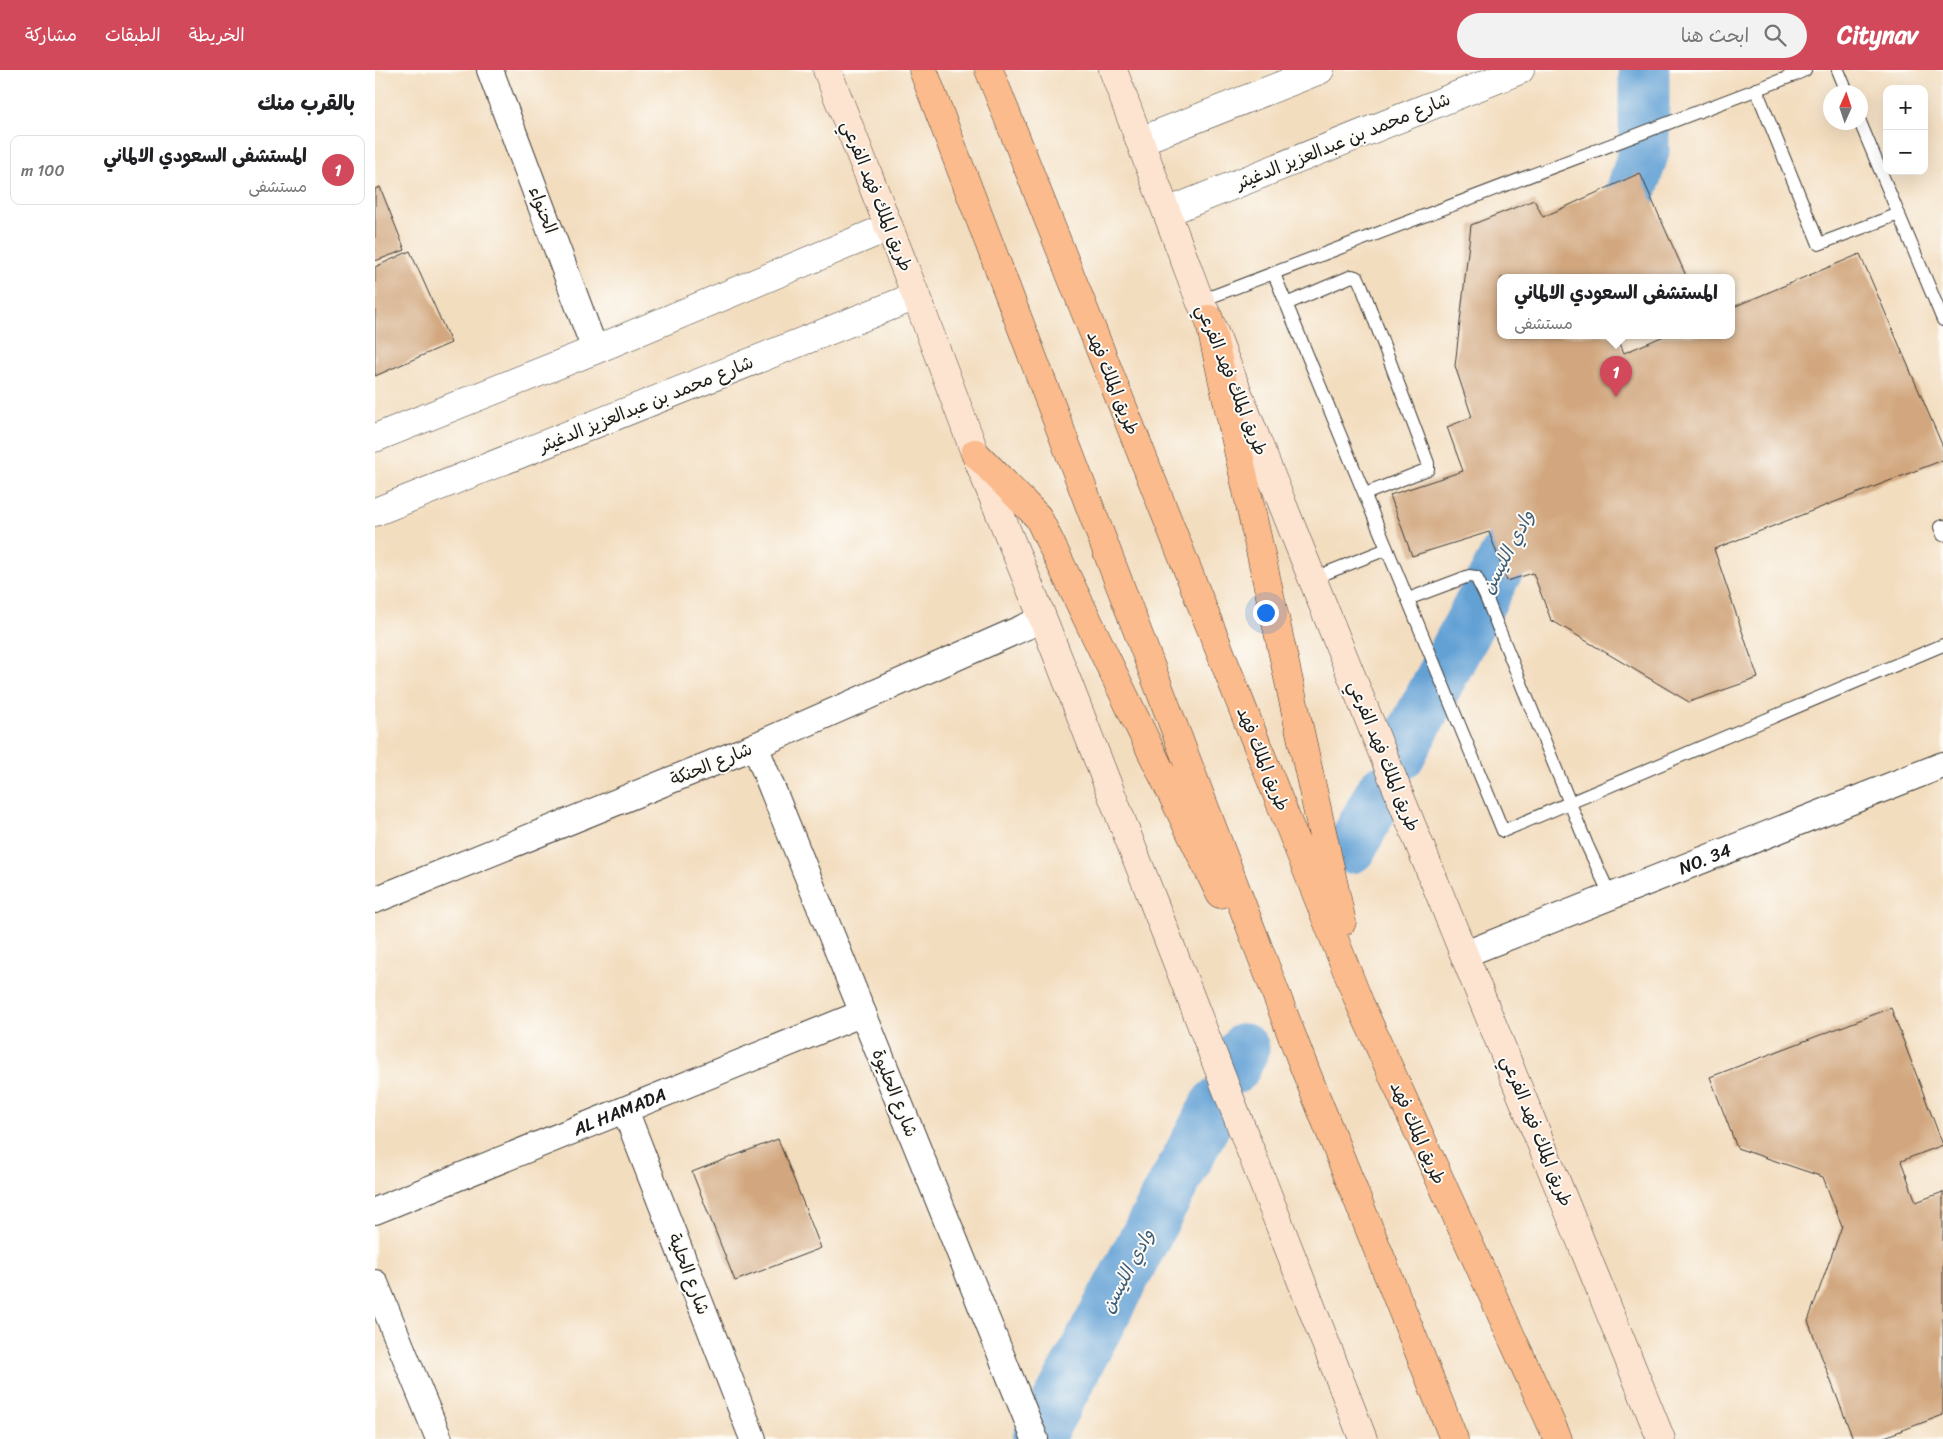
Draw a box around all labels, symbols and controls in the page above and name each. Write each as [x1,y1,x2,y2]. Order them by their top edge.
search box [1457,13,1807,58]
text: Citynav [1837,14,1918,56]
text: مشاركة [25,19,77,51]
text: الطبقات [105,19,161,51]
text: الخريطة [189,19,245,51]
text: ابحث هنا [1681,19,1749,52]
icon: search [1761,21,1789,49]
street label: شارع محمد بن عبدالعزيز الدغيثر [1229,83,1455,200]
text: بالقرب منك [257,84,355,122]
north arrow [1823,85,1868,130]
map controls [1883,85,1928,175]
button: + [1883,85,1928,130]
street label: طريق الملك فهد الفرعي [832,115,922,277]
button: − [1883,130,1928,175]
text: المستشفى السعودي الالماني [103,139,307,172]
text: 100 m [21,156,65,185]
text: 1 [335,156,341,185]
text: مستشفى [248,172,307,201]
street label: الحنواء [519,182,567,238]
popup [1497,274,1735,339]
text: المستشفى السعودي الالماني [1514,276,1718,309]
street label: طريق الملك فهد الفرعي [1187,299,1277,461]
text: مستشفى [1514,309,1573,338]
street label: طريق الملك فهد [1078,326,1148,440]
street label: شارع محمد بن عبدالعزيز الدغيثر [532,346,758,463]
pin: 1 [1600,356,1632,397]
water label: وادي الليسن [1471,504,1543,600]
your location [1253,600,1279,626]
street label: طريق الملك فهد الفرعي [1339,675,1429,837]
street label: طريق الملك فهد [1228,702,1298,816]
street label: شارع الحنكة [665,733,757,795]
street label: NO. 34 [1674,834,1736,884]
street label: شارع الحليوة [863,1044,927,1142]
street label: طريق الملك فهد الفرعي [1492,1050,1582,1212]
street label: طريق الملك فهد [1381,1076,1455,1190]
street label: AL HAMADA [567,1078,671,1145]
water label: وادي الليسن [1091,1223,1163,1319]
street label: شارع الحلية [659,1228,719,1320]

